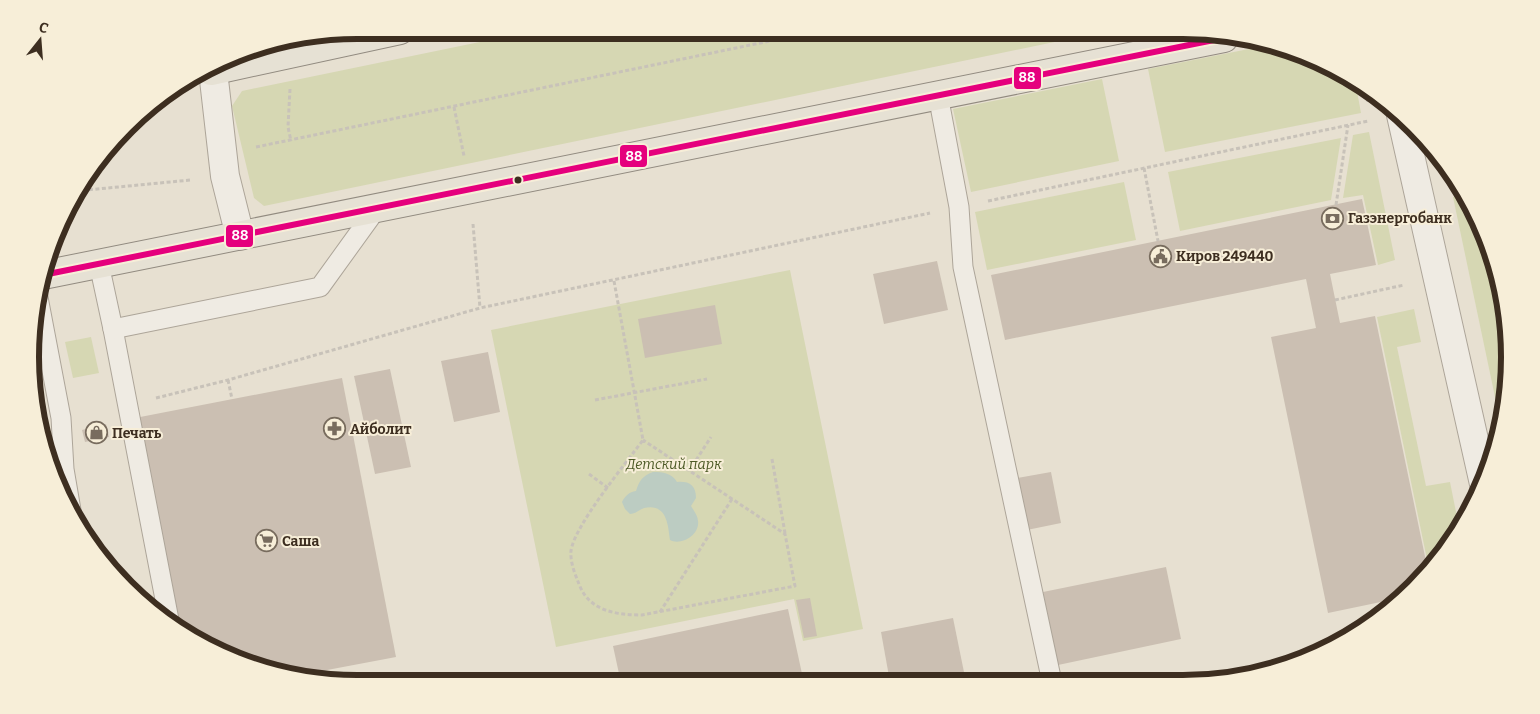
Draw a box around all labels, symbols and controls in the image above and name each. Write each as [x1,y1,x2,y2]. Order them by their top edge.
north arrow [15,15,65,65]
text: С [37,19,51,38]
line badge: 88 [1013,66,1042,90]
text: 88 [1019,69,1035,86]
line badge: 88 [619,144,648,168]
text: 88 [626,148,642,165]
unlabelled marker [513,175,523,185]
bank icon: Газэнергобанк [1320,206,1344,230]
place label: Газэнергобанк [1348,210,1452,227]
line badge: 88 [225,224,254,248]
text: 88 [232,227,248,244]
public building icon: Киров 249440 [1148,244,1172,268]
place label: Киров 249440 [1176,248,1273,265]
pharmacy icon: Айболит [322,417,346,441]
shop icon: Печать [84,421,108,445]
place label: Айболит [350,421,412,438]
place label: Печать [112,425,162,442]
park label: Детский парк [625,456,722,473]
supermarket icon: Саша [254,529,278,553]
place label: Саша [282,533,319,550]

